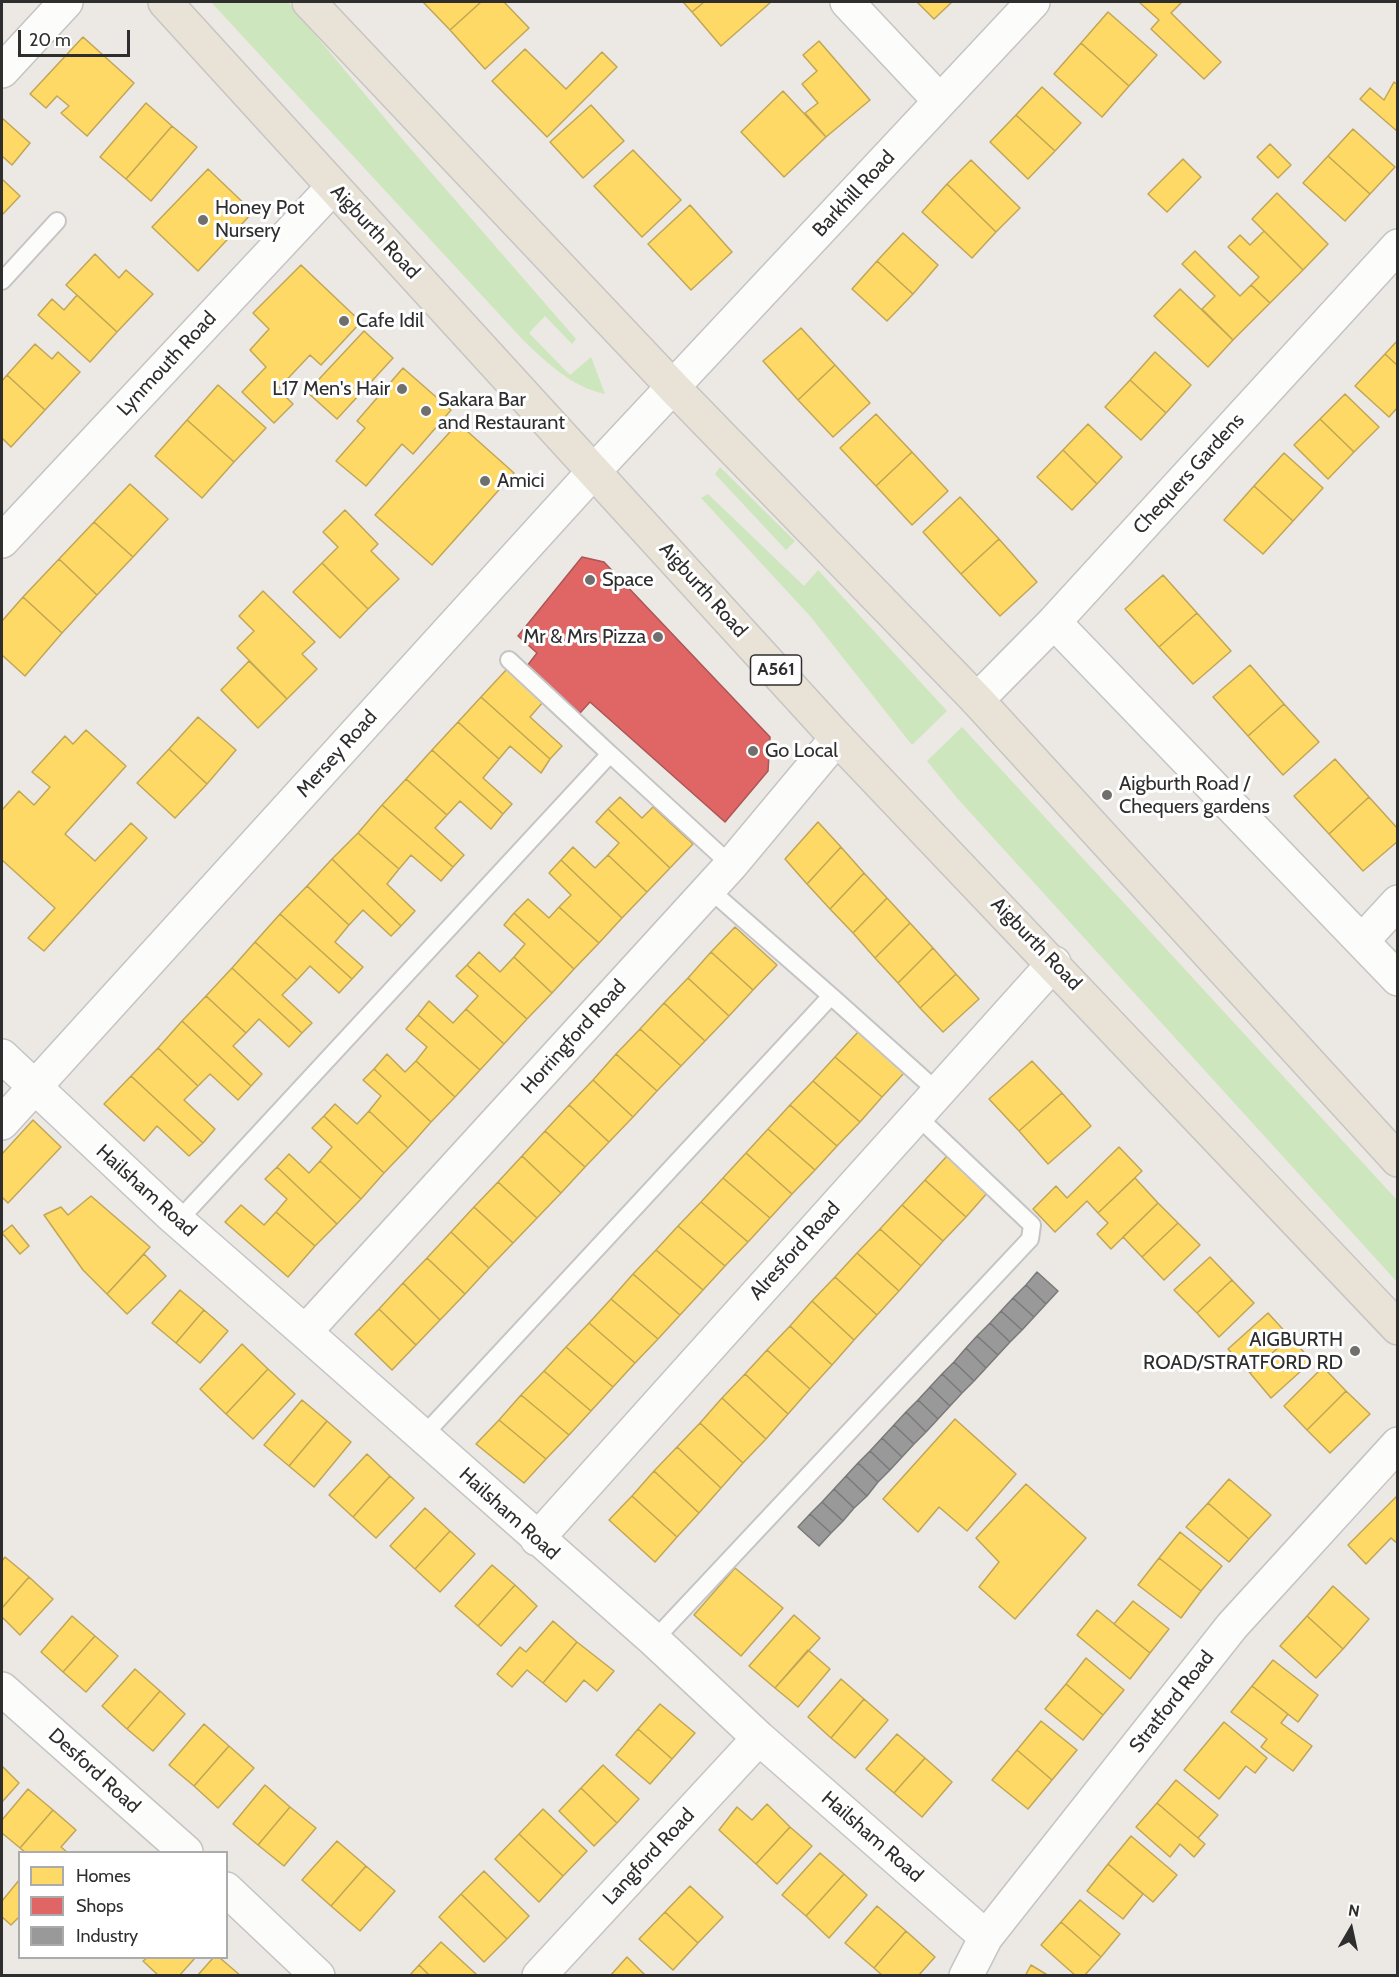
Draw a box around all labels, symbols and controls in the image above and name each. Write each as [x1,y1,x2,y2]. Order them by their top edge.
scale bar [21,18,134,56]
text: 20 m [29,29,71,51]
street label: Barkhill Road [808,146,900,242]
street label: Aigburth Road [325,180,425,284]
place label: Honey Pot Nursery [215,196,305,243]
marker: Honey Pot Nursery [196,213,210,227]
street label: Lynmouth Road [112,307,222,421]
place label: Cafe Idil [356,309,424,333]
marker: Cafe Idil [337,314,351,328]
place label: L17 Men's Hair [272,377,390,401]
marker: L17 Men's Hair [395,382,409,396]
place label: Sakara Bar and Restaurant [438,388,565,435]
marker: Sakara Bar and Restaurant [419,404,433,418]
street label: Chequers Gardens [1128,409,1250,539]
place label: Amici [497,469,544,493]
marker: Amici [478,474,492,488]
street label: Aigburth Road [654,537,752,643]
place label: Space [602,568,653,592]
marker: Space [583,573,597,587]
place label: Mr & Mrs Pizza [523,625,646,649]
marker: Mr & Mrs Pizza [651,630,665,644]
road number: A561 [750,655,802,685]
street label: Mersey Road [292,705,382,803]
place label: Go Local [765,739,838,763]
marker: Go Local [746,744,760,758]
place label: Aigburth Road / Chequers gardens [1119,772,1270,819]
marker: Aigburth Road / Chequers gardens [1100,788,1114,802]
street label: Aigburth Road [986,893,1086,995]
street label: Horringford Road [516,975,632,1099]
street label: Hailsham Road [91,1140,201,1242]
street label: Alresford Road [745,1197,845,1305]
place label: AIGBURTH ROAD/STRATFORD RD [1143,1328,1343,1375]
marker: AIGBURTH ROAD/STRATFORD RD [1348,1344,1362,1358]
street label: Hailsham Road [454,1463,564,1565]
street label: Stratford Road [1125,1646,1219,1758]
street label: Desford Road [43,1723,145,1819]
street label: Hailsham Road [816,1786,928,1888]
street label: Langford Road [598,1804,700,1910]
legend [18,1851,228,1959]
text: Homes [76,1865,131,1887]
text: Shops [76,1895,124,1917]
north arrow [1321,1899,1381,1959]
text: N [1347,1900,1361,1921]
text: Industry [76,1925,138,1947]

